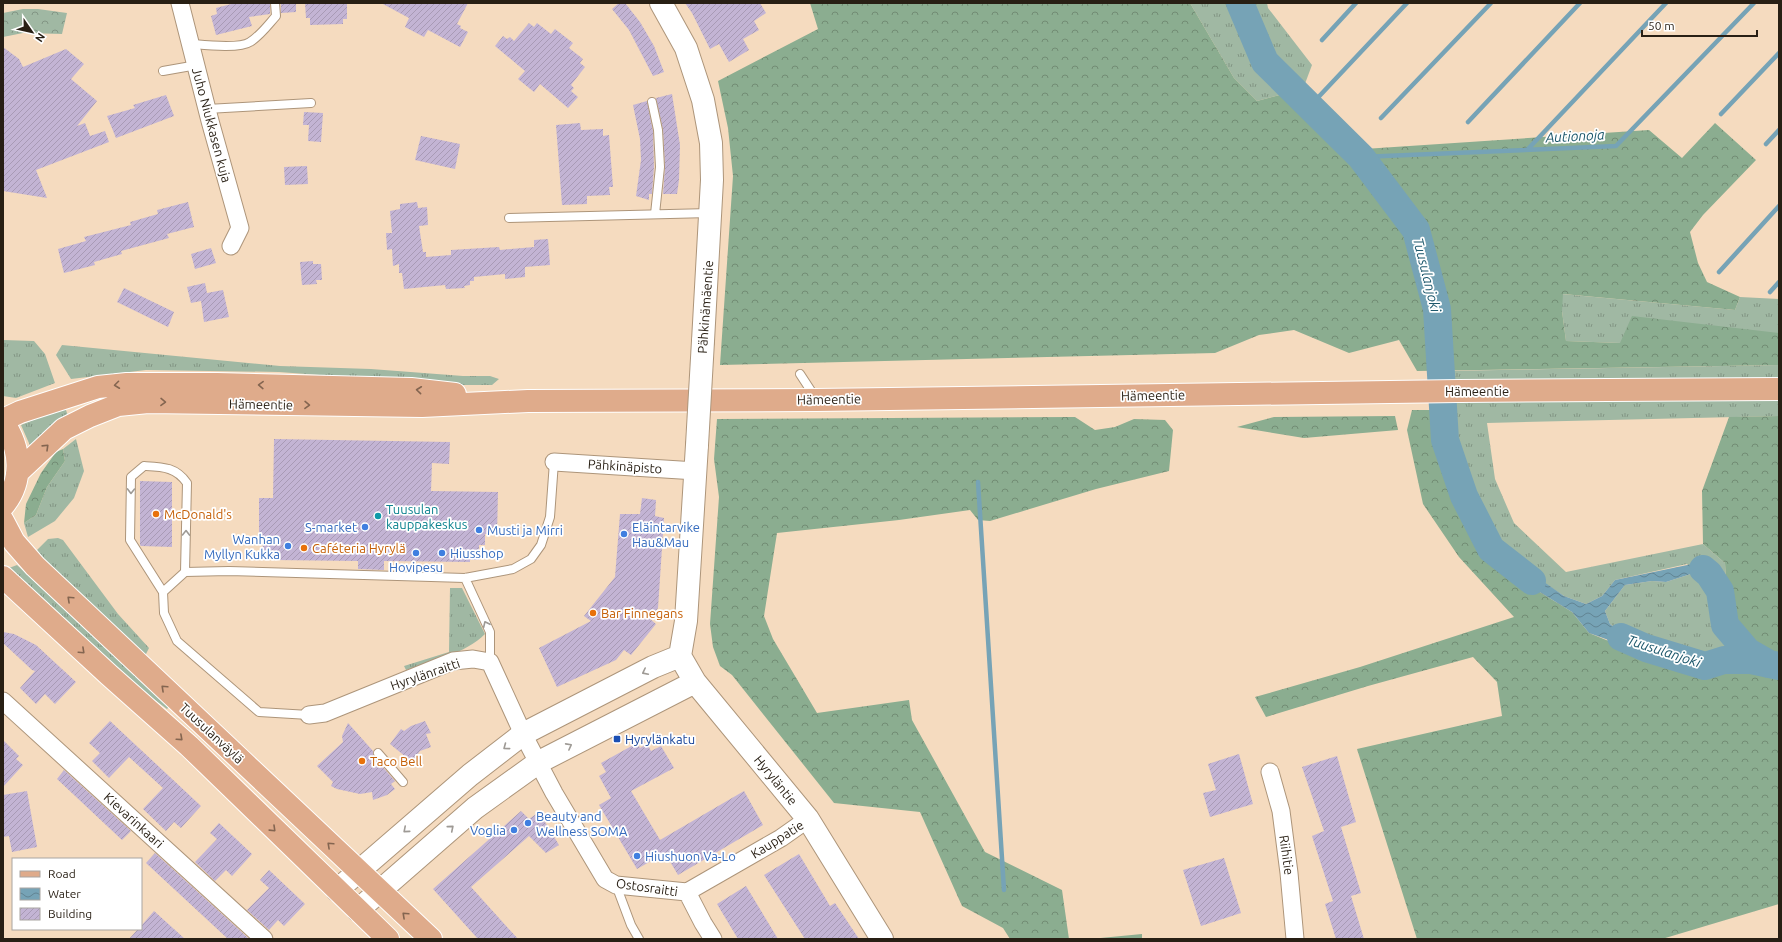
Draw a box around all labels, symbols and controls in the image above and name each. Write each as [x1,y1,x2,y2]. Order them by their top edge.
north arrow [12,12,52,52]
scale bar [1642,12,1757,38]
text: 50 m [1648,19,1675,32]
text: N [33,31,48,44]
street label: Juho Niukkasen kuja [190,66,234,184]
water label: Autionoja [1544,126,1605,146]
water label: Tuusulanjoki [1410,236,1444,314]
street label: Pähkinämäentie [695,260,715,354]
one-way arrow [114,380,120,389]
one-way arrow [258,381,264,389]
street label: Hämeentie [1445,384,1509,398]
one-way arrow [416,386,422,395]
street label: Hämeentie [1121,387,1185,403]
street label: Hämeentie [797,391,861,407]
street label: Hämeentie [229,396,293,412]
one-way arrow [160,398,166,407]
one-way arrow [304,400,310,409]
one-way arrow [41,444,49,452]
street label: Pähkinäpisto [587,456,663,476]
one-way arrow [127,488,135,494]
place label: Tuusulan kauppakeskus [386,502,468,531]
place label: McDonald's [164,507,232,521]
marker: McDonald's [151,509,161,519]
marker: Tuusulan kauppakeskus [373,511,383,521]
place label: S-market [305,520,357,534]
place label: Eläintarvike Hau&Mau [632,520,700,549]
marker: S-market [360,522,370,532]
place label: Musti ja Mirri [487,523,563,537]
marker: Musti ja Mirri [474,525,484,535]
marker: Eläintarvike Hau&Mau [619,529,629,539]
one-way arrow [181,530,190,536]
place label: Wanhan Myllyn Kukka [204,532,280,561]
marker: Wanhan Myllyn Kukka [283,541,293,551]
place label: Caféteria Hyrylä [312,541,406,555]
marker: Caféteria Hyrylä [299,543,309,553]
place label: Hiusshop [450,546,504,560]
marker: Hovipesu [411,548,421,558]
marker: Hiusshop [437,548,447,558]
place label: Hovipesu [389,560,443,574]
one-way arrow [67,596,75,604]
place label: Bar Finnegans [601,606,683,620]
marker: Bar Finnegans [588,608,598,618]
one-way arrow [483,621,491,628]
water label: Tuusulanjoki [1625,632,1703,671]
one-way arrow [78,646,85,653]
street label: Hyrylänraitti [388,656,462,692]
one-way arrow [642,667,649,674]
one-way arrow [161,686,169,693]
street label: Tuusulanväylä [177,700,247,766]
place label: Hyrylänkatu [625,732,695,746]
one-way arrow [175,734,182,741]
marker: Hyrylänkatu [612,734,622,744]
one-way arrow [504,743,511,750]
one-way arrow [565,744,572,751]
street label: Hyryläntie [752,752,800,808]
place label: Taco Bell [370,754,423,768]
marker: Taco Bell [357,756,367,766]
street label: Kievarinkaari [101,790,167,850]
place label: Beauty and Wellness SOMA [536,809,628,838]
street label: Kauppatie [748,817,806,861]
marker: Beauty and Wellness SOMA [523,818,533,828]
place label: Voglia [470,823,506,837]
one-way arrow [268,824,276,831]
marker: Voglia [509,825,519,835]
one-way arrow [404,826,411,833]
one-way arrow [446,826,454,833]
street label: Riihitie [1277,834,1297,876]
one-way arrow [327,842,335,850]
place label: Hiushuon Va-Lo [645,849,736,863]
marker: Hiushuon Va-Lo [632,851,642,861]
legend [12,858,142,930]
text: Road [48,867,76,880]
street label: Ostosraitti [615,876,679,898]
text: Water [48,887,81,900]
text: Building [48,907,92,920]
one-way arrow [402,912,410,920]

